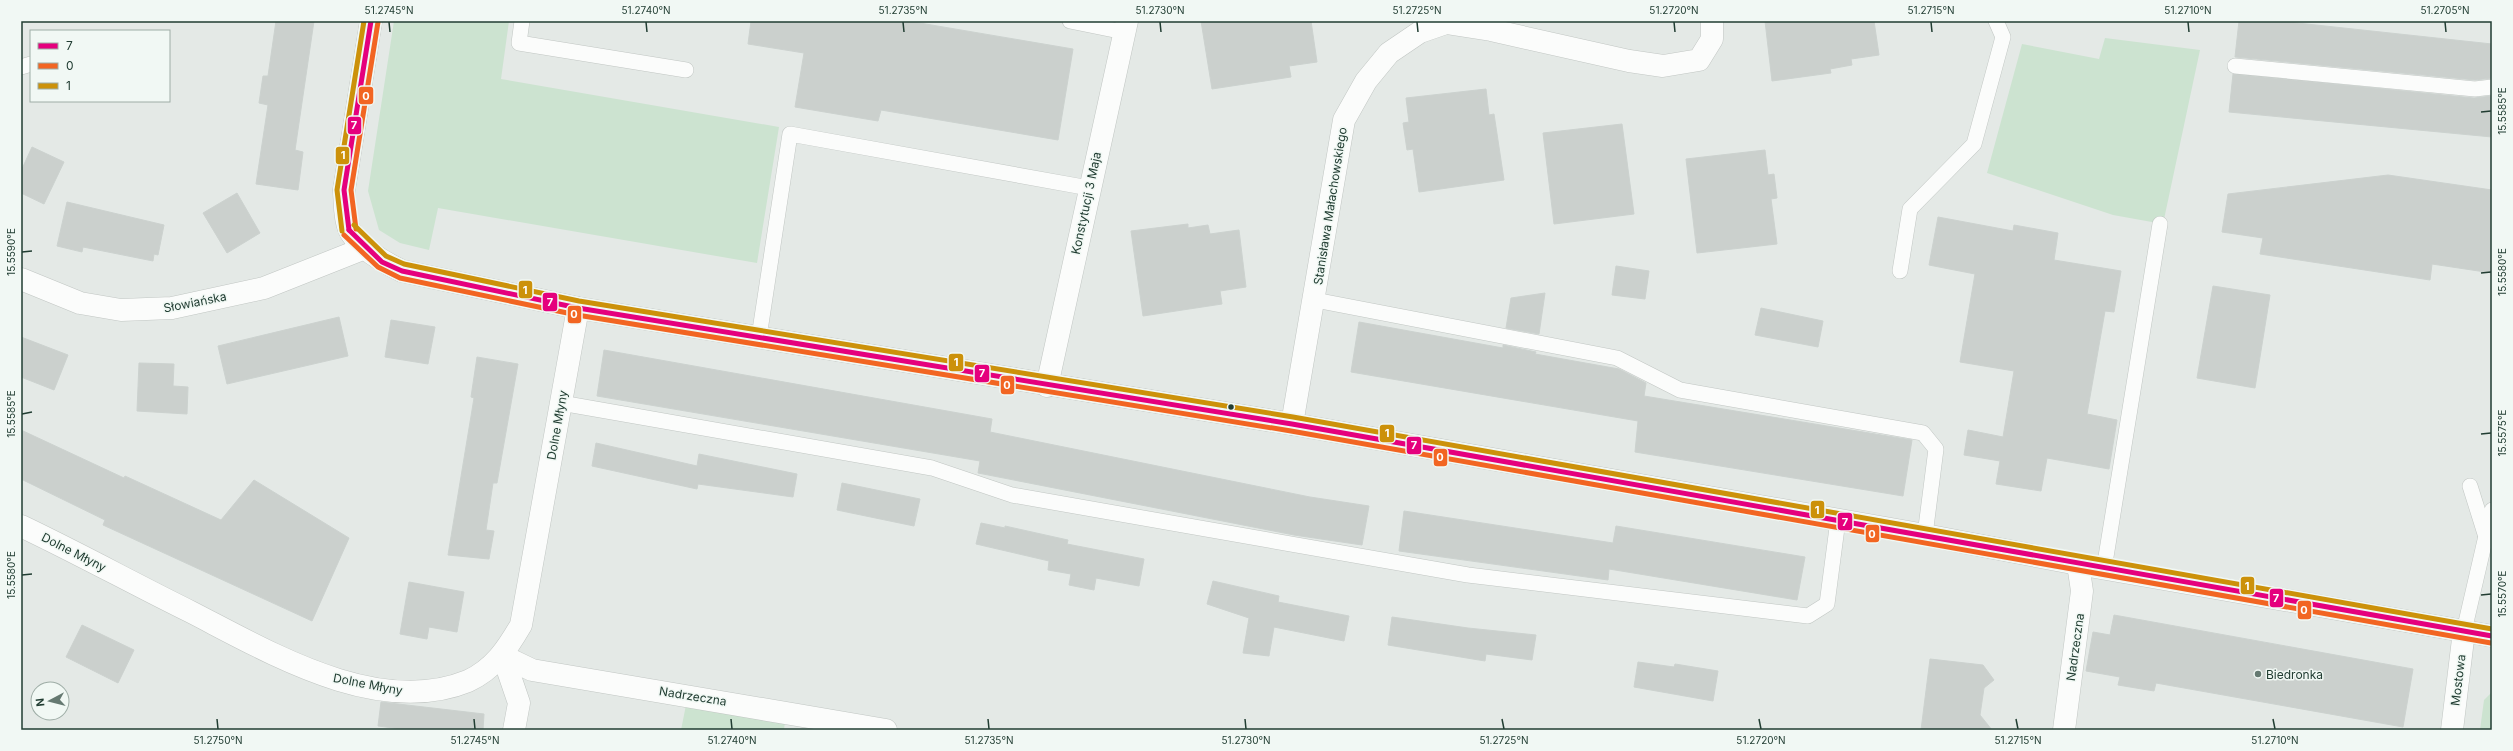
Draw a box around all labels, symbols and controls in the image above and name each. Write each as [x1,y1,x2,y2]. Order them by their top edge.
text: 51.2745°N [365,4,413,16]
text: 51.2740°N [621,4,671,16]
text: 51.2735°N [879,4,927,16]
text: 51.2730°N [1135,4,1185,16]
text: 51.2725°N [1392,4,1442,16]
text: 51.2720°N [1649,4,1699,16]
text: 51.2715°N [1907,4,1955,16]
text: 51.2710°N [2164,4,2212,16]
text: 51.2705°N [2420,4,2470,16]
legend [30,30,170,102]
text: 7 [66,38,73,53]
text: 0 [66,58,74,73]
text: 1 [66,78,71,93]
line badge: 0 [358,86,374,105]
text: 15.5585°E [2496,87,2508,135]
text: 0 [362,89,370,103]
line badge: 7 [347,116,362,135]
text: 7 [351,118,357,132]
street label: Stanisława Małachowskiego [1310,126,1350,286]
line badge: 1 [335,146,350,165]
text: 1 [341,148,346,162]
street label: Konstytucji 3 Maja [1068,150,1104,256]
text: 15.5590°E [5,228,17,276]
text: 15.5580°E [2496,248,2508,296]
line badge: 1 [518,280,533,299]
text: 1 [523,283,528,297]
street label: Słowiańska [162,289,228,315]
line badge: 7 [542,292,558,312]
text: 7 [547,295,553,309]
line badge: 0 [567,305,582,324]
text: 0 [570,307,578,321]
line badge: 1 [948,353,964,372]
text: 1 [954,355,959,369]
line badge: 7 [974,364,990,383]
text: 7 [979,366,985,380]
line badge: 0 [1000,375,1015,395]
text: 0 [1003,378,1011,392]
street label: Dolne Młyny [543,389,571,461]
text: 15.5585°E [5,390,17,438]
unlabelled marker [1226,402,1236,412]
text: 15.5575°E [2496,410,2508,456]
line badge: 1 [1379,424,1395,443]
text: 1 [1385,426,1390,440]
line badge: 7 [1406,436,1422,455]
text: 7 [1411,438,1417,452]
line badge: 0 [1433,448,1448,467]
text: 0 [1436,450,1444,464]
line badge: 1 [1810,500,1825,519]
text: 1 [1815,503,1820,517]
line badge: 7 [1837,512,1853,531]
text: 7 [1842,515,1848,529]
line badge: 0 [1865,524,1880,543]
text: 0 [1868,527,1876,541]
street label: Dolne Młyny [39,529,109,575]
text: 15.5580°E [5,551,17,599]
text: 15.5570°E [2496,570,2508,618]
line badge: 1 [2240,576,2255,595]
text: 1 [2245,579,2250,593]
line badge: 7 [2269,588,2284,608]
text: 7 [2273,591,2279,605]
line badge: 0 [2297,600,2312,620]
text: 0 [2300,603,2308,617]
street label: Nadrzeczna [2063,612,2087,682]
street label: Mostowa [2447,653,2469,707]
place label: Biedronka [2266,667,2323,682]
marker: Biedronka [2253,669,2263,679]
street label: Dolne Młyny [332,670,404,698]
north arrow [30,681,70,721]
street label: Nadrzeczna [658,683,728,709]
text: N [33,697,48,707]
text: 51.2750°N [193,734,243,746]
text: 51.2745°N [451,734,499,746]
text: 51.2740°N [707,734,757,746]
text: 51.2735°N [965,734,1013,746]
text: 51.2730°N [1221,734,1271,746]
text: 51.2725°N [1479,734,1529,746]
text: 51.2720°N [1736,734,1786,746]
text: 51.2715°N [1994,734,2042,746]
text: 51.2710°N [2251,734,2299,746]

